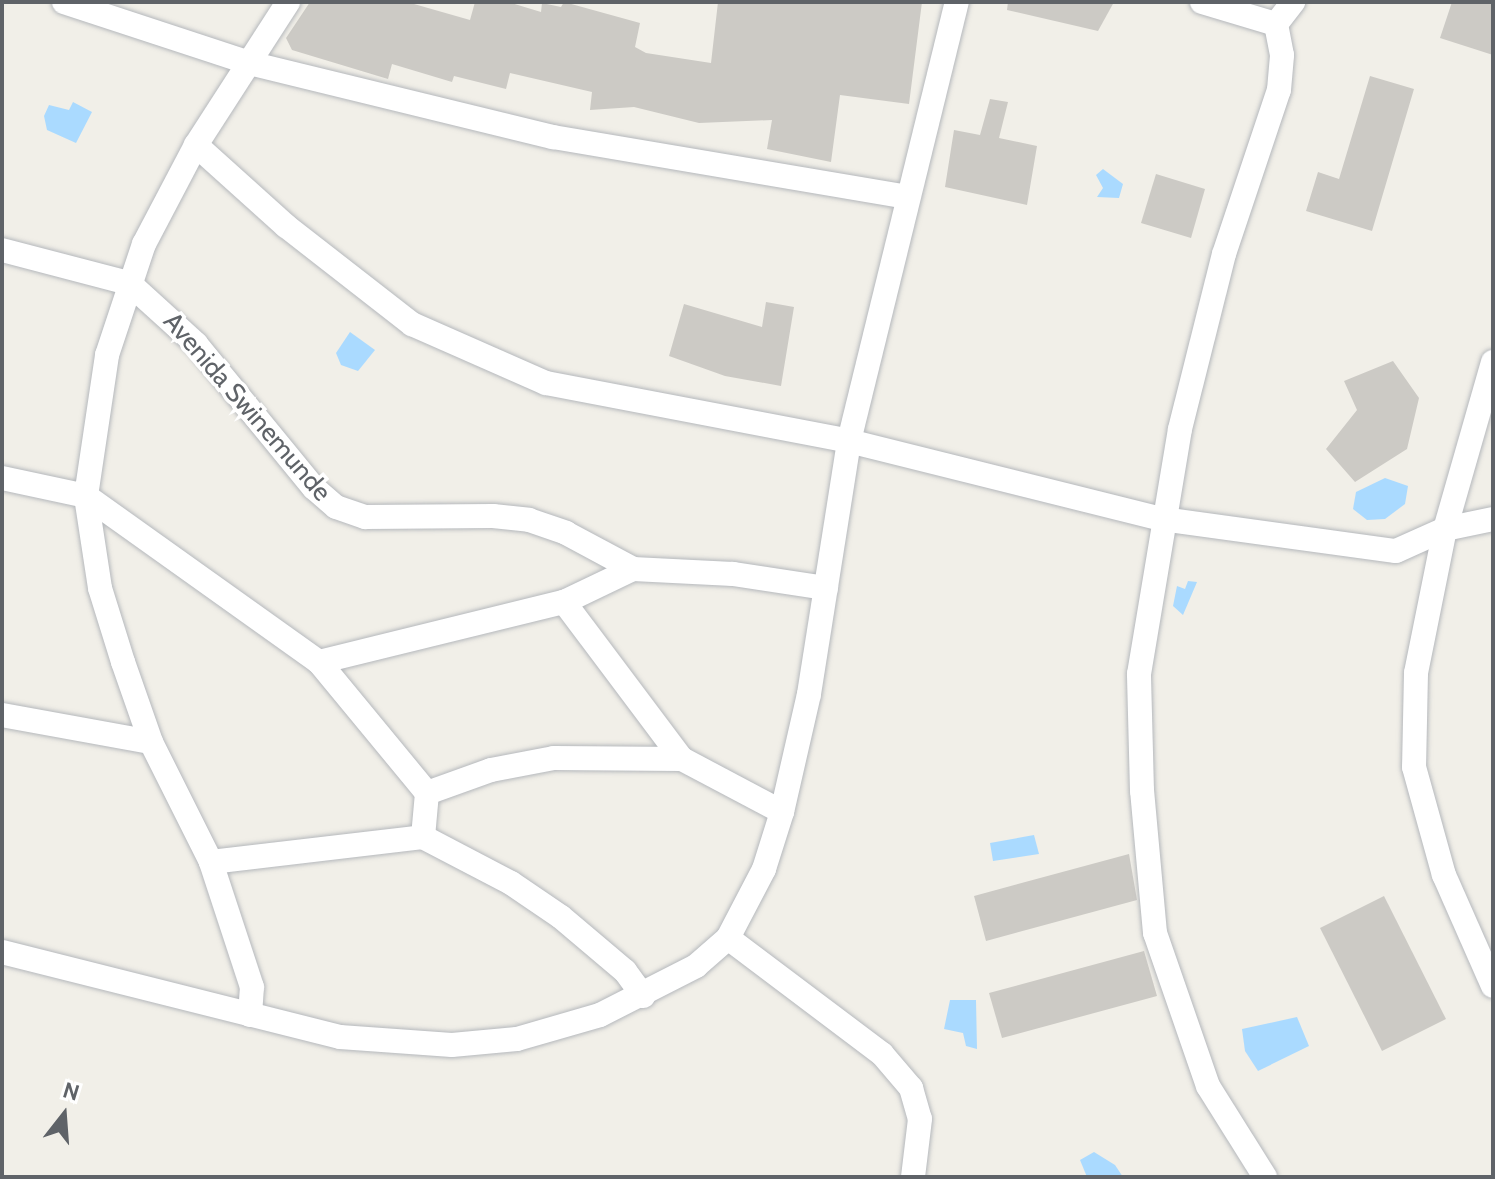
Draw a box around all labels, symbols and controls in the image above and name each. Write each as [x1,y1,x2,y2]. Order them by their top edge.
street label: Avenida Swinemunde [157,306,337,508]
north arrow [24,1075,104,1155]
text: N [60,1076,83,1107]

